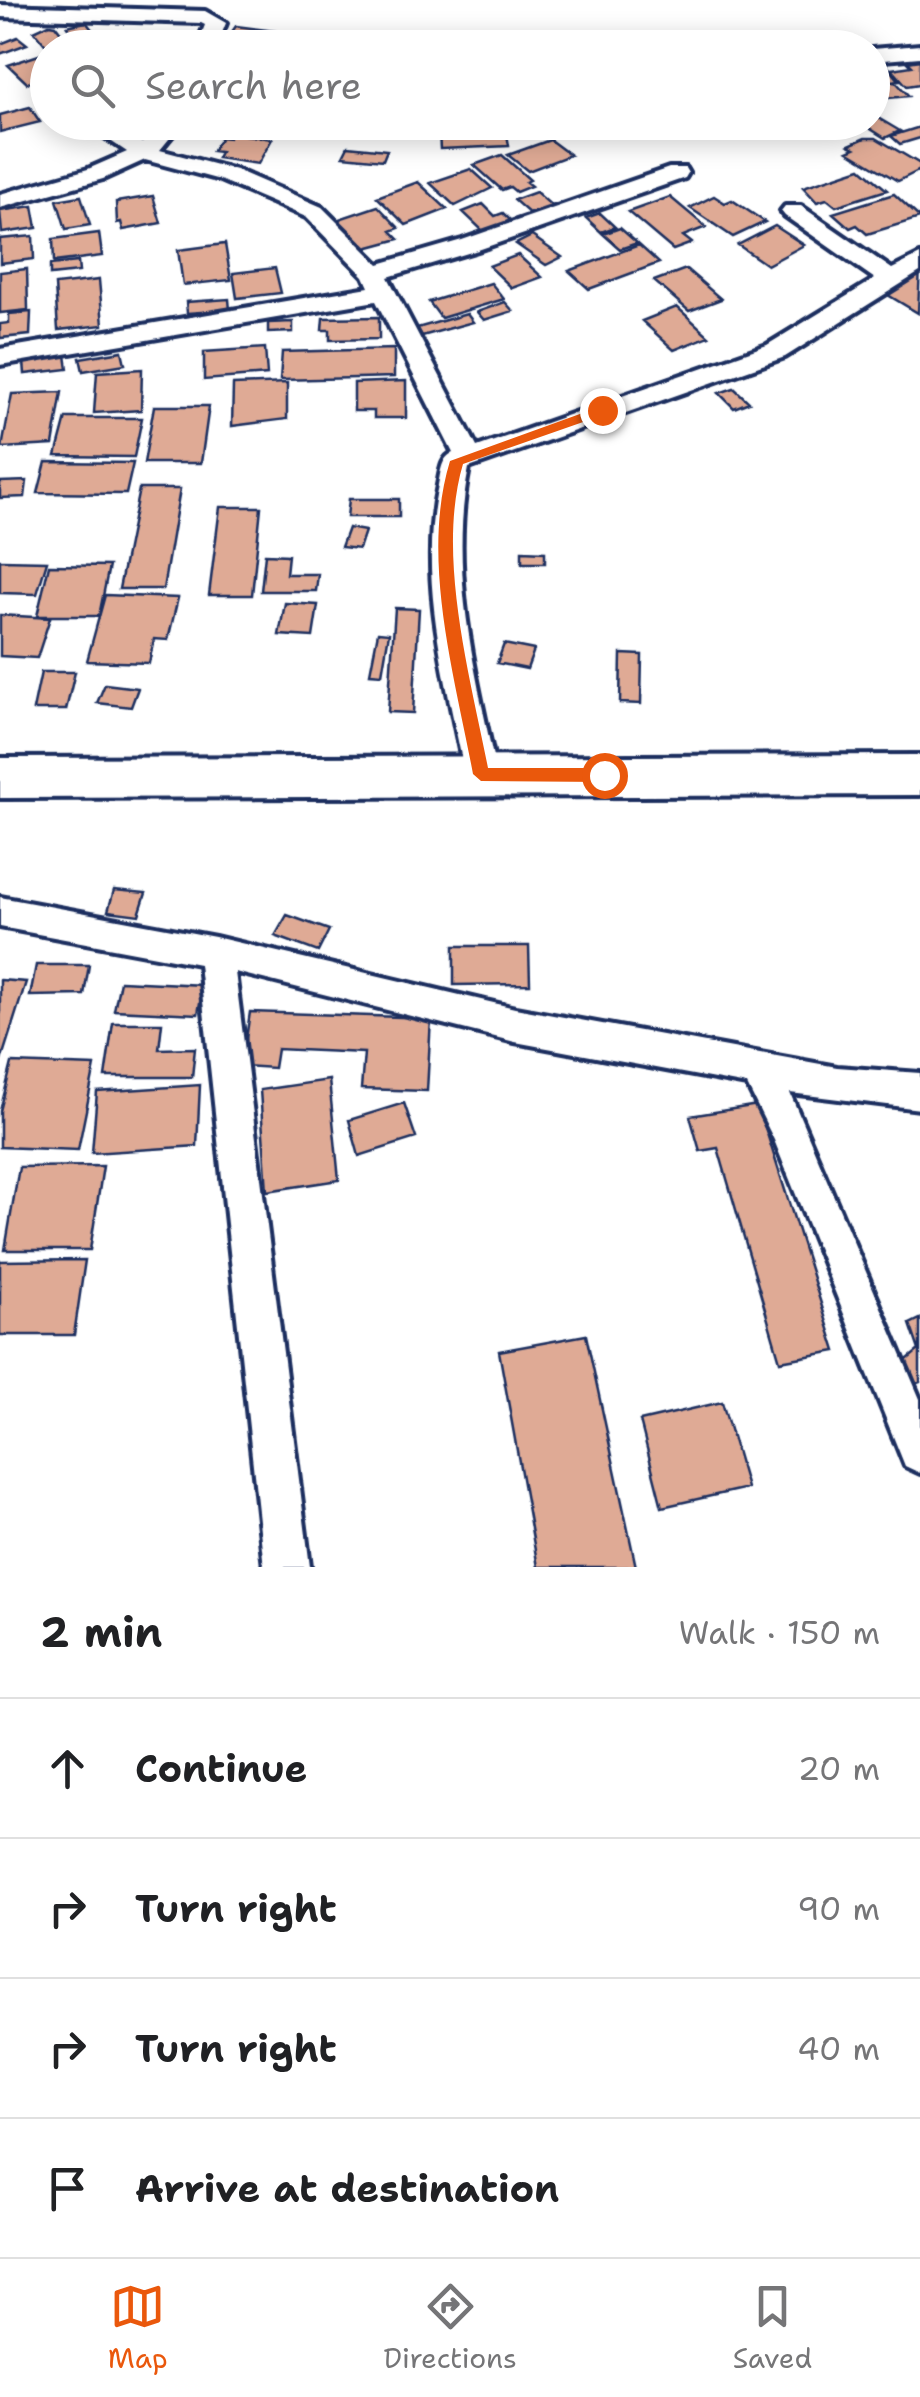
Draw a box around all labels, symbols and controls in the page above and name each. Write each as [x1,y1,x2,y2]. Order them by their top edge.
search box [30,30,890,140]
icon: search [65,58,120,113]
text: Search here [145,60,362,111]
route end [580,388,626,434]
route start [582,753,628,799]
text: 2 min [40,1604,162,1660]
text: Walk · 150 m [679,1611,880,1654]
icon: ahead [40,1741,95,1796]
text: Continue [135,1743,307,1794]
text: 20 m [798,1747,880,1790]
icon: right [40,1881,95,1936]
text: Turn right [135,1883,337,1934]
text: 90 m [797,1887,880,1930]
icon: right [40,2021,95,2076]
text: Turn right [135,2023,337,2074]
text: 40 m [797,2027,880,2070]
icon: arrive [40,2161,95,2216]
text: Arrive at destination [135,2163,559,2214]
tab: Map [108,2279,168,2377]
tab: Directions [383,2279,517,2377]
tab: Saved [733,2279,812,2377]

